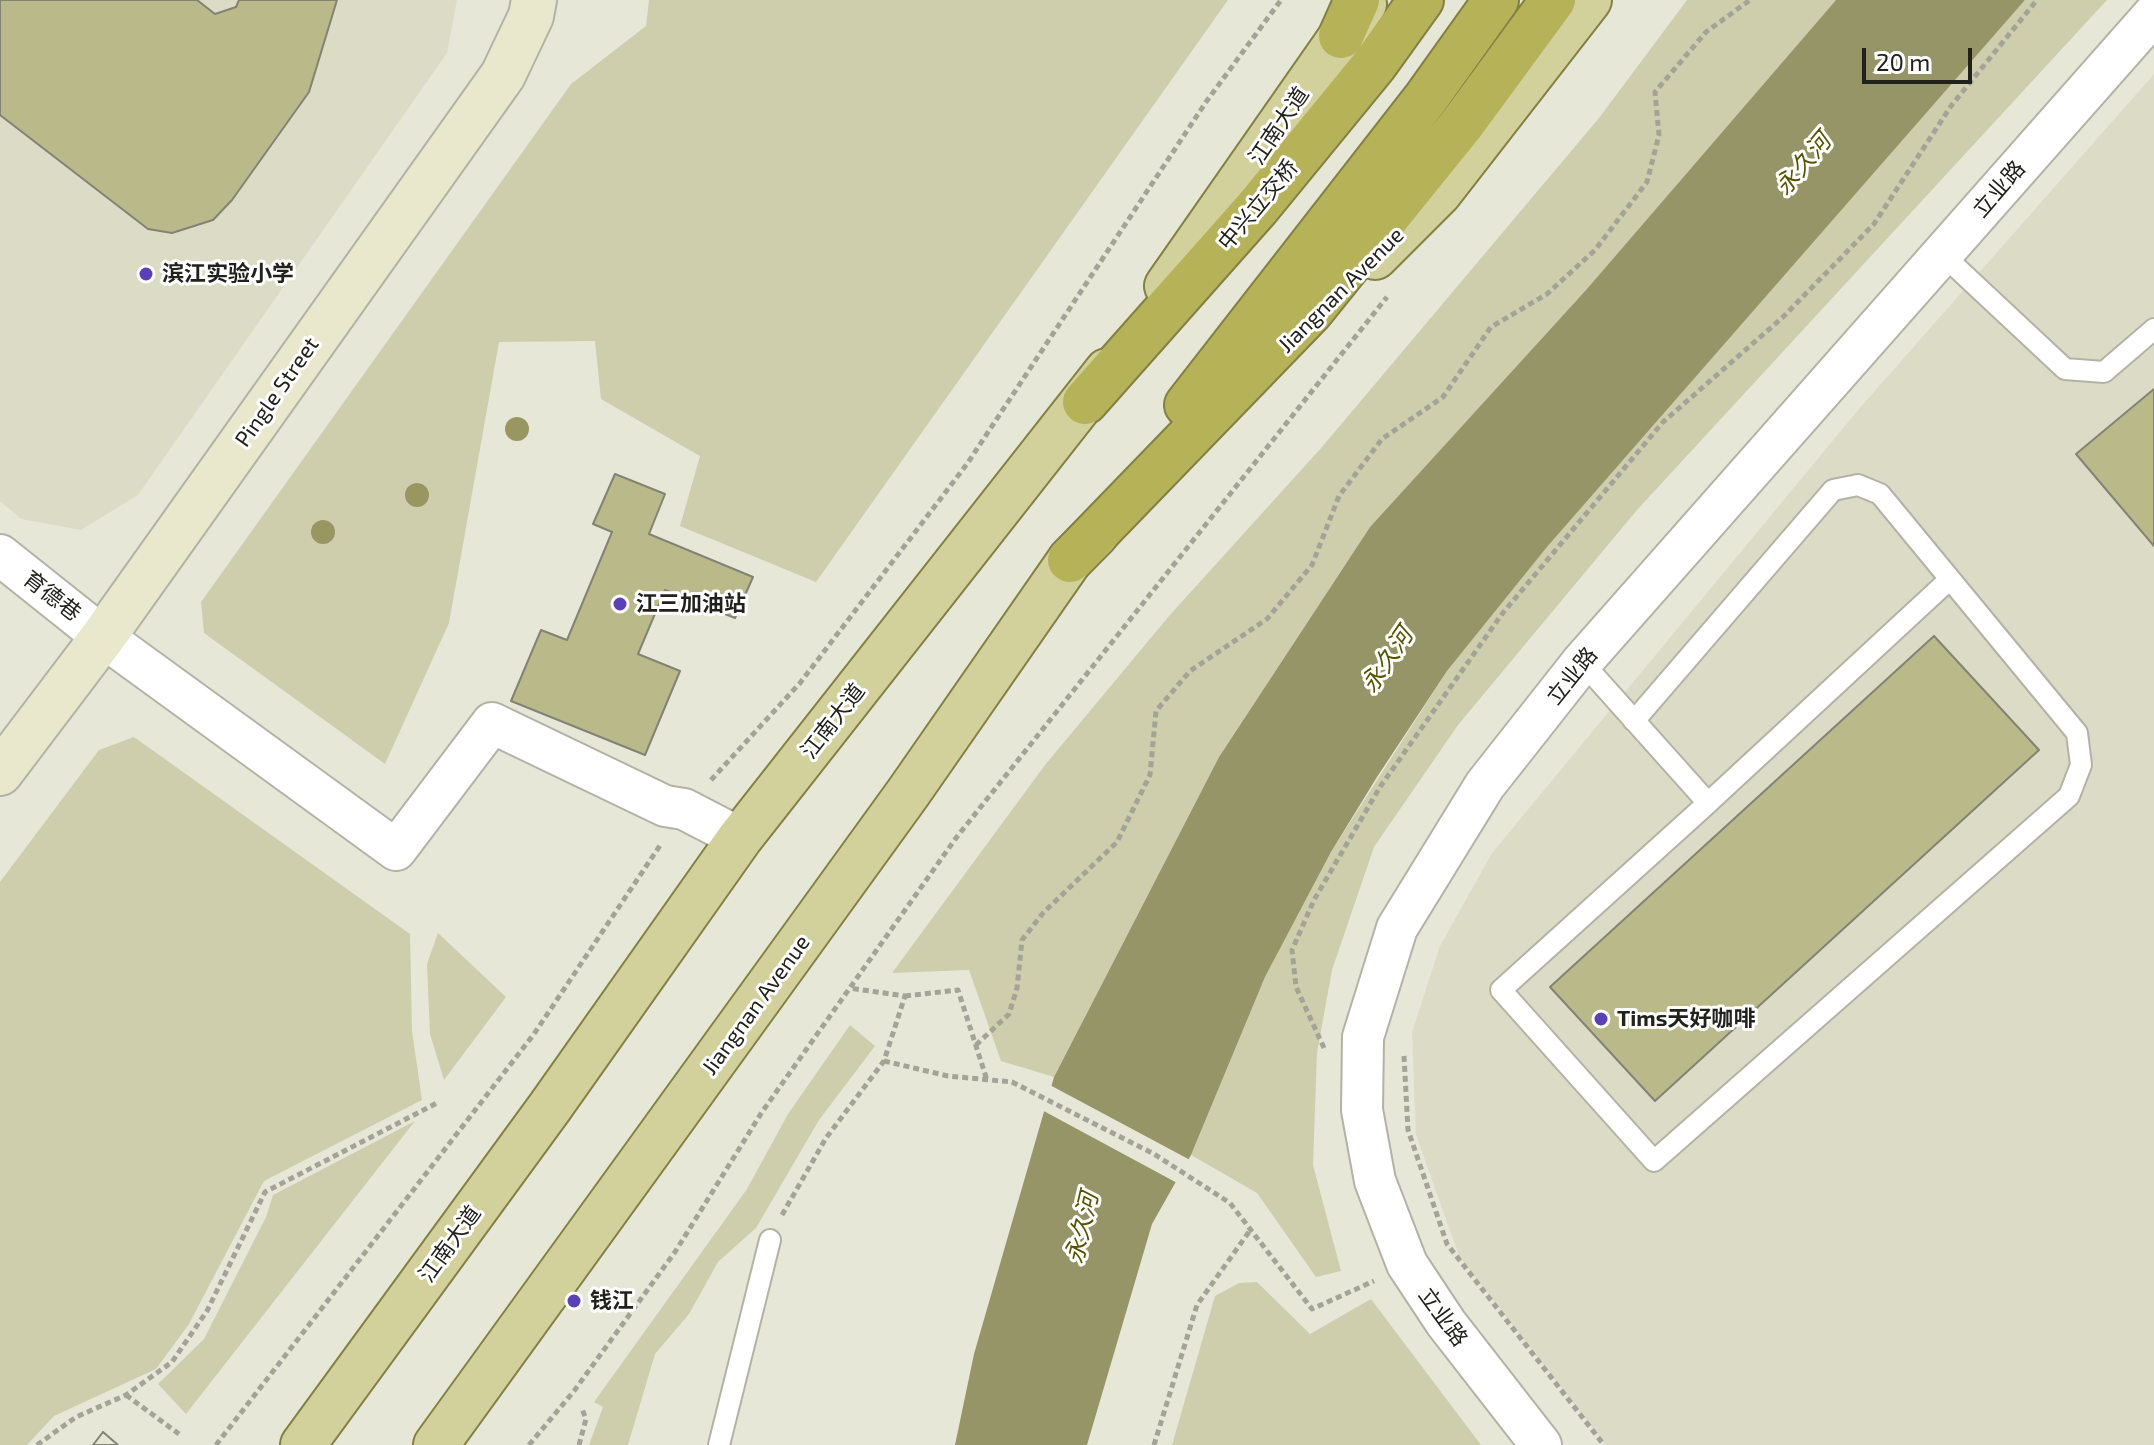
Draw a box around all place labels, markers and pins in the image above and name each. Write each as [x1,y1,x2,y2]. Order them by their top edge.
place label: 滨江实验小学 [162,261,294,287]
marker: 滨江实验小学 [137,265,155,283]
place label: 江三加油站 [636,591,746,617]
marker: 江三加油站 [611,595,629,613]
place label: Tims天好咖啡 [1617,1006,1755,1032]
marker: Tims天好咖啡 [1592,1010,1610,1028]
place label: 钱江 [590,1288,634,1314]
marker: 钱江 [565,1292,583,1310]

